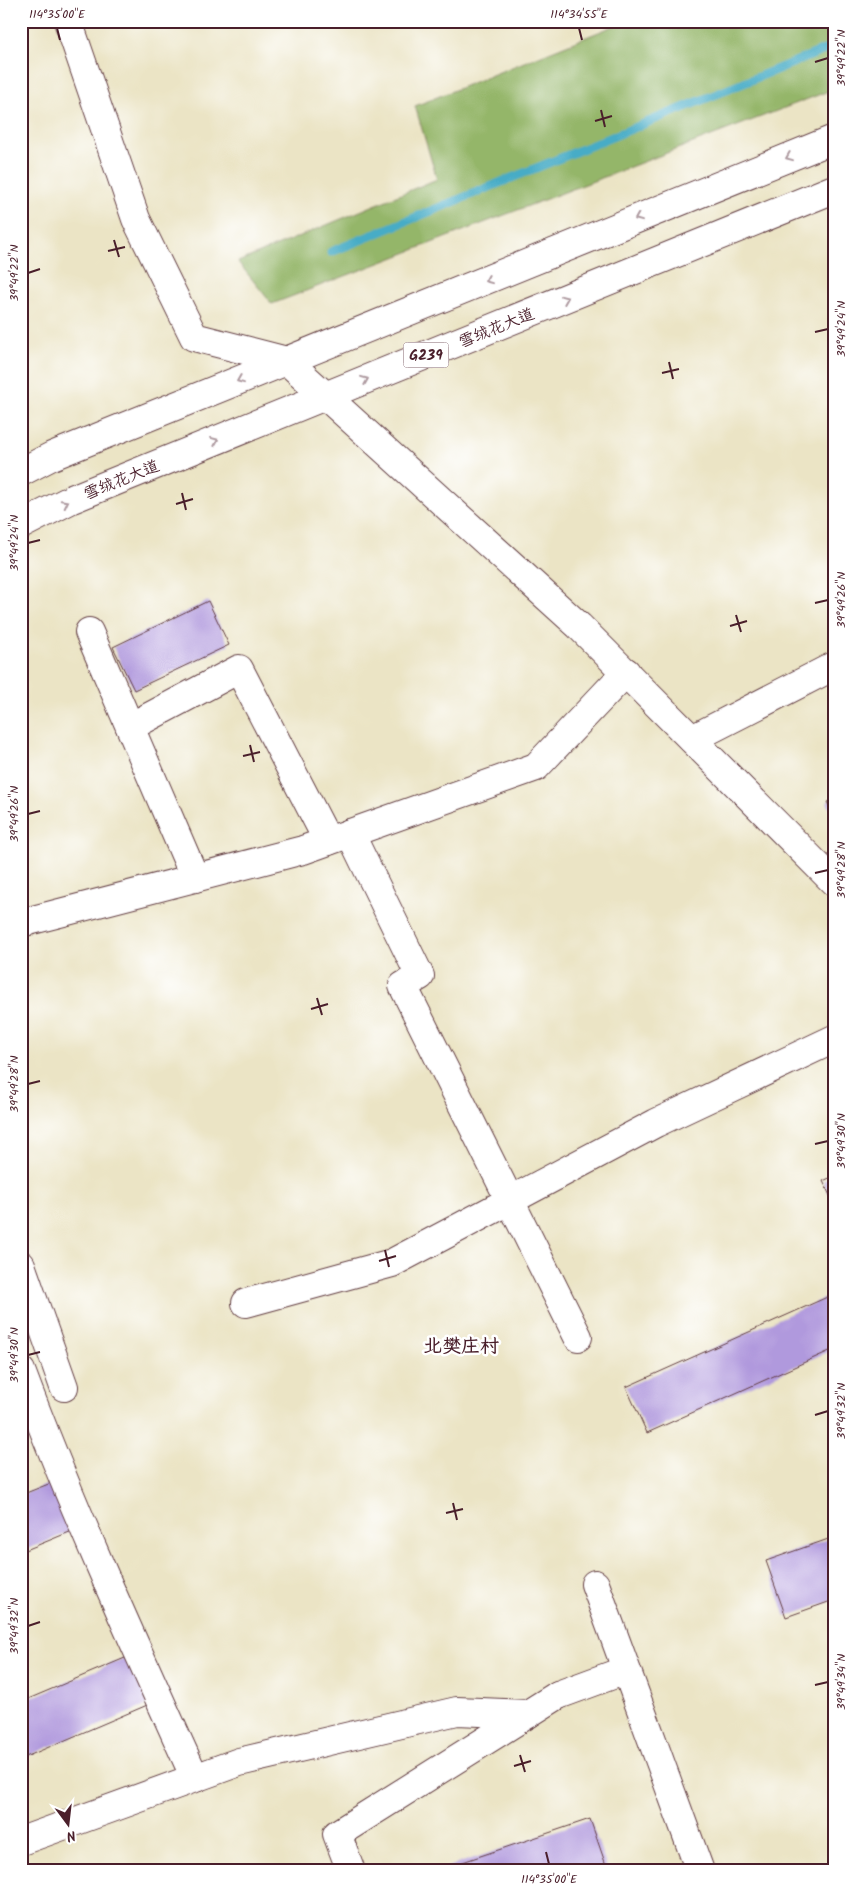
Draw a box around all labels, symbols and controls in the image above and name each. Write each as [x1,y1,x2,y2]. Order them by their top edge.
text: 114°35'00"E [29,5,86,24]
text: 114°34'55"E [550,5,609,24]
text: 39°49'22"N [832,29,851,87]
one-way arrow [785,151,793,161]
one-way arrow [634,212,643,223]
text: 39°49'22"N [5,244,24,302]
one-way arrow [484,274,492,284]
one-way arrow [560,295,568,305]
text: 39°49'24"N [832,301,851,357]
street label: 雪绒花大道 [455,302,538,355]
road number: G239 [404,342,448,368]
one-way arrow [236,374,245,385]
one-way arrow [360,376,369,386]
one-way arrow [210,437,219,447]
street label: 雪绒花大道 [80,454,163,507]
one-way arrow [59,499,68,509]
text: 39°49'24"N [5,515,24,571]
text: 39°49'26"N [832,572,851,628]
text: 39°49'26"N [5,786,24,842]
text: 39°49'28"N [832,841,851,899]
text: 39°49'28"N [5,1055,24,1113]
text: 39°49'30"N [832,1113,851,1169]
text: 39°49'30"N [5,1327,24,1383]
district label: 北樊庄村 [423,1332,499,1362]
text: 39°49'32"N [832,1383,851,1439]
text: 39°49'32"N [5,1598,24,1654]
text: 39°49'34"N [832,1654,851,1710]
north arrow [42,1800,92,1850]
text: N [64,1824,78,1847]
text: 114°35'00"E [521,1870,578,1889]

